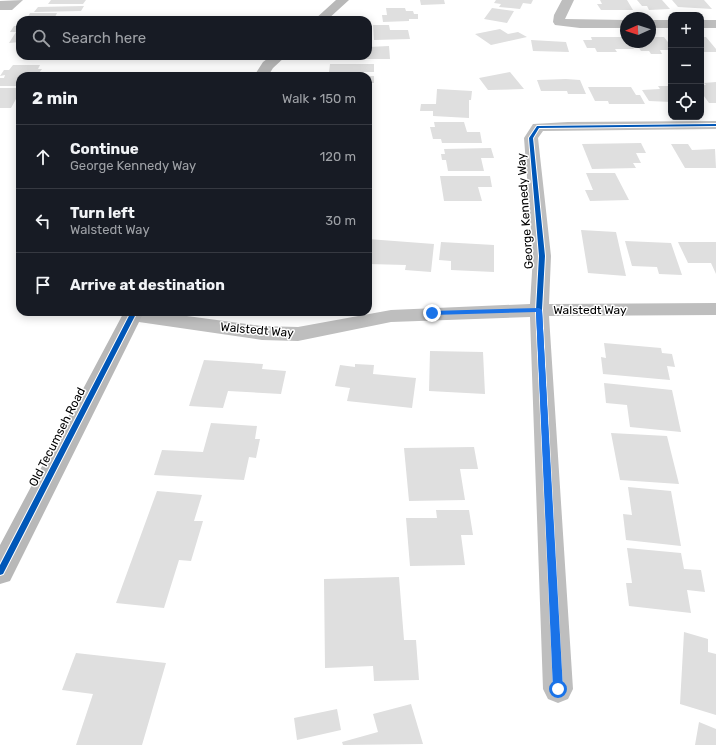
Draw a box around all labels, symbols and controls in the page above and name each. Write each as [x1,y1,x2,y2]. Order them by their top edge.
north arrow [620,12,656,48]
map controls [668,12,704,120]
button: + [668,12,704,48]
search box [16,16,372,60]
icon: search [30,27,52,49]
text: Search here [62,29,146,47]
button: − [668,48,704,84]
button: locate [668,84,704,120]
text: 2 min [32,88,78,108]
text: Walk · 150 m [282,91,356,106]
text: Continue [70,140,139,158]
icon: ahead [32,146,54,168]
text: 120 m [320,149,356,164]
street label: George Kennedy Way [514,152,536,270]
text: George Kennedy Way [70,158,196,173]
text: Turn left [70,204,135,222]
icon: left [32,210,54,232]
text: 30 m [325,213,356,228]
text: Walstedt Way [70,222,150,237]
icon: arrive [32,274,54,296]
text: Arrive at destination [70,276,225,294]
street label: Walstedt Way [553,303,627,317]
route end [423,304,441,322]
street label: Walstedt Way [220,320,295,340]
street label: Old Tecumseh Road [26,385,88,489]
route start [549,680,567,698]

